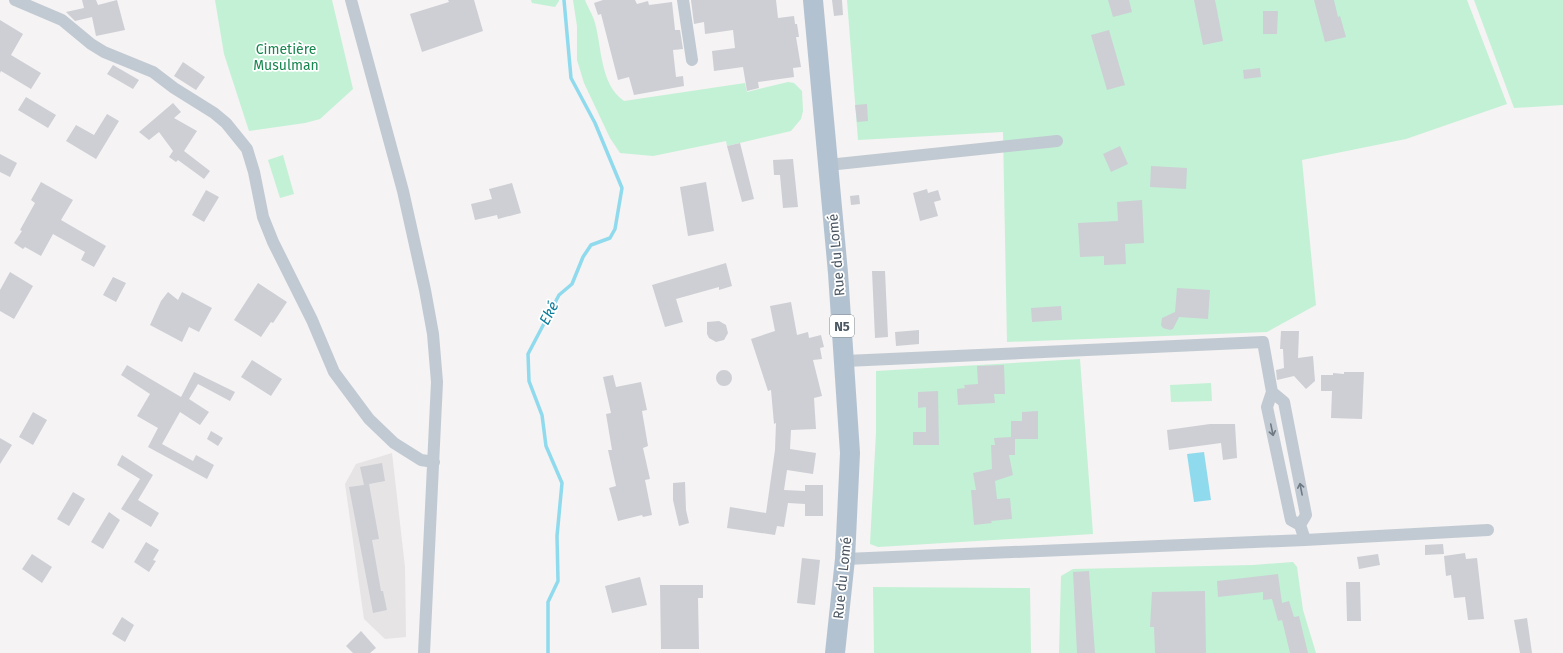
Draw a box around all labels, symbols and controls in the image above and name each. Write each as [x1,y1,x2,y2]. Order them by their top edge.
park label: Cimetière Musulman [253,41,319,74]
street label: Rue du Lomé [824,213,849,297]
water label: Eké [535,298,563,328]
road number: N5 [830,315,854,337]
one-way arrow [1268,423,1276,436]
one-way arrow [1297,482,1305,495]
street label: Rue du Lomé [830,536,855,620]

